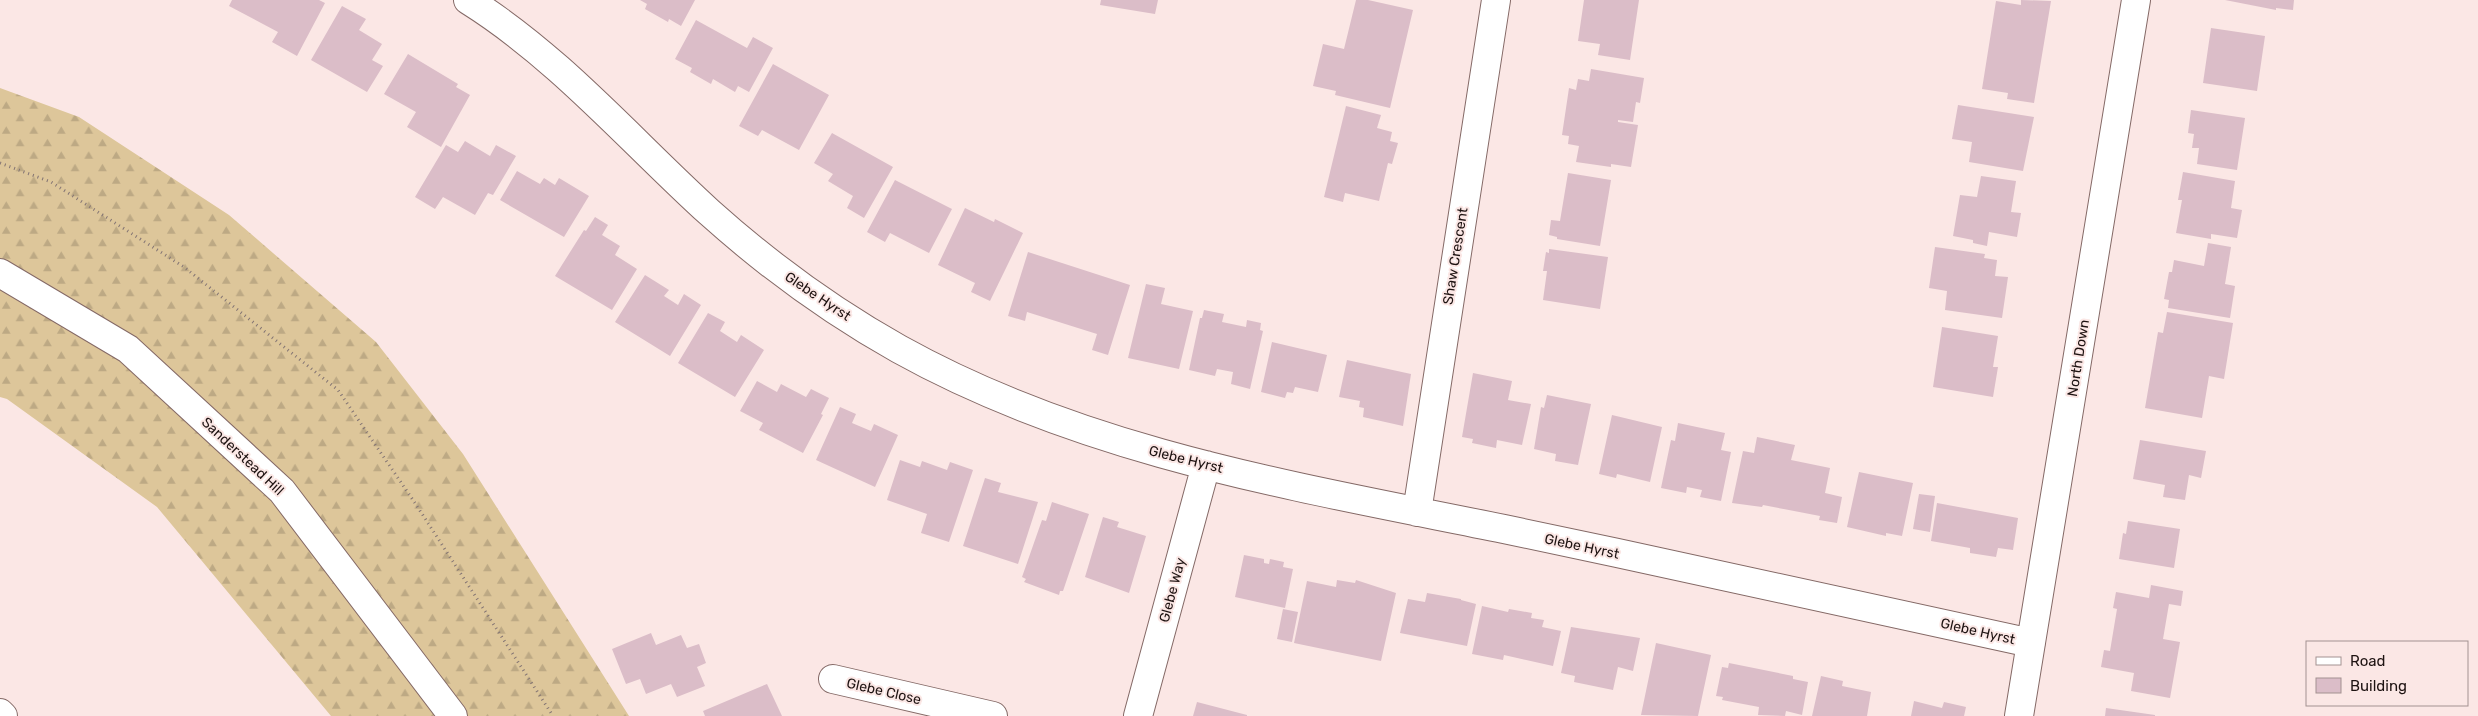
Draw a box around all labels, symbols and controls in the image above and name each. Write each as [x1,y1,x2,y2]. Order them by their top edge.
street label: Shaw Crescent [1439,206,1472,306]
street label: Glebe Hyrst [781,268,854,325]
street label: North Down [2064,318,2093,398]
street label: Sanderstead Hill [198,414,287,499]
street label: Glebe Hyrst [1147,442,1225,477]
street label: Glebe Hyrst [1543,530,1621,563]
street label: Glebe Way [1156,556,1189,624]
street label: Glebe Hyrst [1939,615,2017,648]
legend [2306,641,2468,706]
text: Road [2350,652,2386,670]
street label: Glebe Close [845,675,923,708]
text: Building [2350,677,2407,695]

